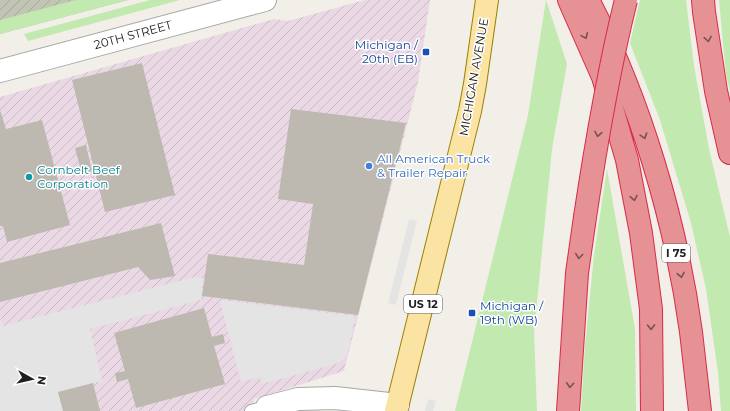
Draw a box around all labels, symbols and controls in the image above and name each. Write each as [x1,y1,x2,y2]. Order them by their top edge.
street label: 20TH STREET [92,17,174,52]
street label: MICHIGAN AVENUE [456,17,491,137]
one-way arrow [580,31,588,39]
one-way arrow [703,36,712,42]
place label: Michigan / 20th (EB) [355,37,419,66]
marker: Michigan / 20th (EB) [421,47,431,57]
one-way arrow [594,131,602,137]
one-way arrow [639,132,648,139]
place label: All American Truck & Trailer Repair [377,151,491,180]
marker: All American Truck & Trailer Repair [364,161,374,171]
place label: Cornbelt Beef Corporation [37,162,121,191]
marker: Cornbelt Beef Corporation [24,172,34,182]
one-way arrow [630,195,638,201]
road number: I 75 [662,244,690,262]
one-way arrow [575,253,584,259]
one-way arrow [676,272,685,278]
road number: US 12 [404,295,442,313]
place label: Michigan / 19th (WB) [480,298,544,327]
marker: Michigan / 19th (WB) [467,308,477,318]
one-way arrow [647,324,655,330]
north arrow [12,359,52,399]
text: N [34,375,49,386]
one-way arrow [565,382,574,388]

